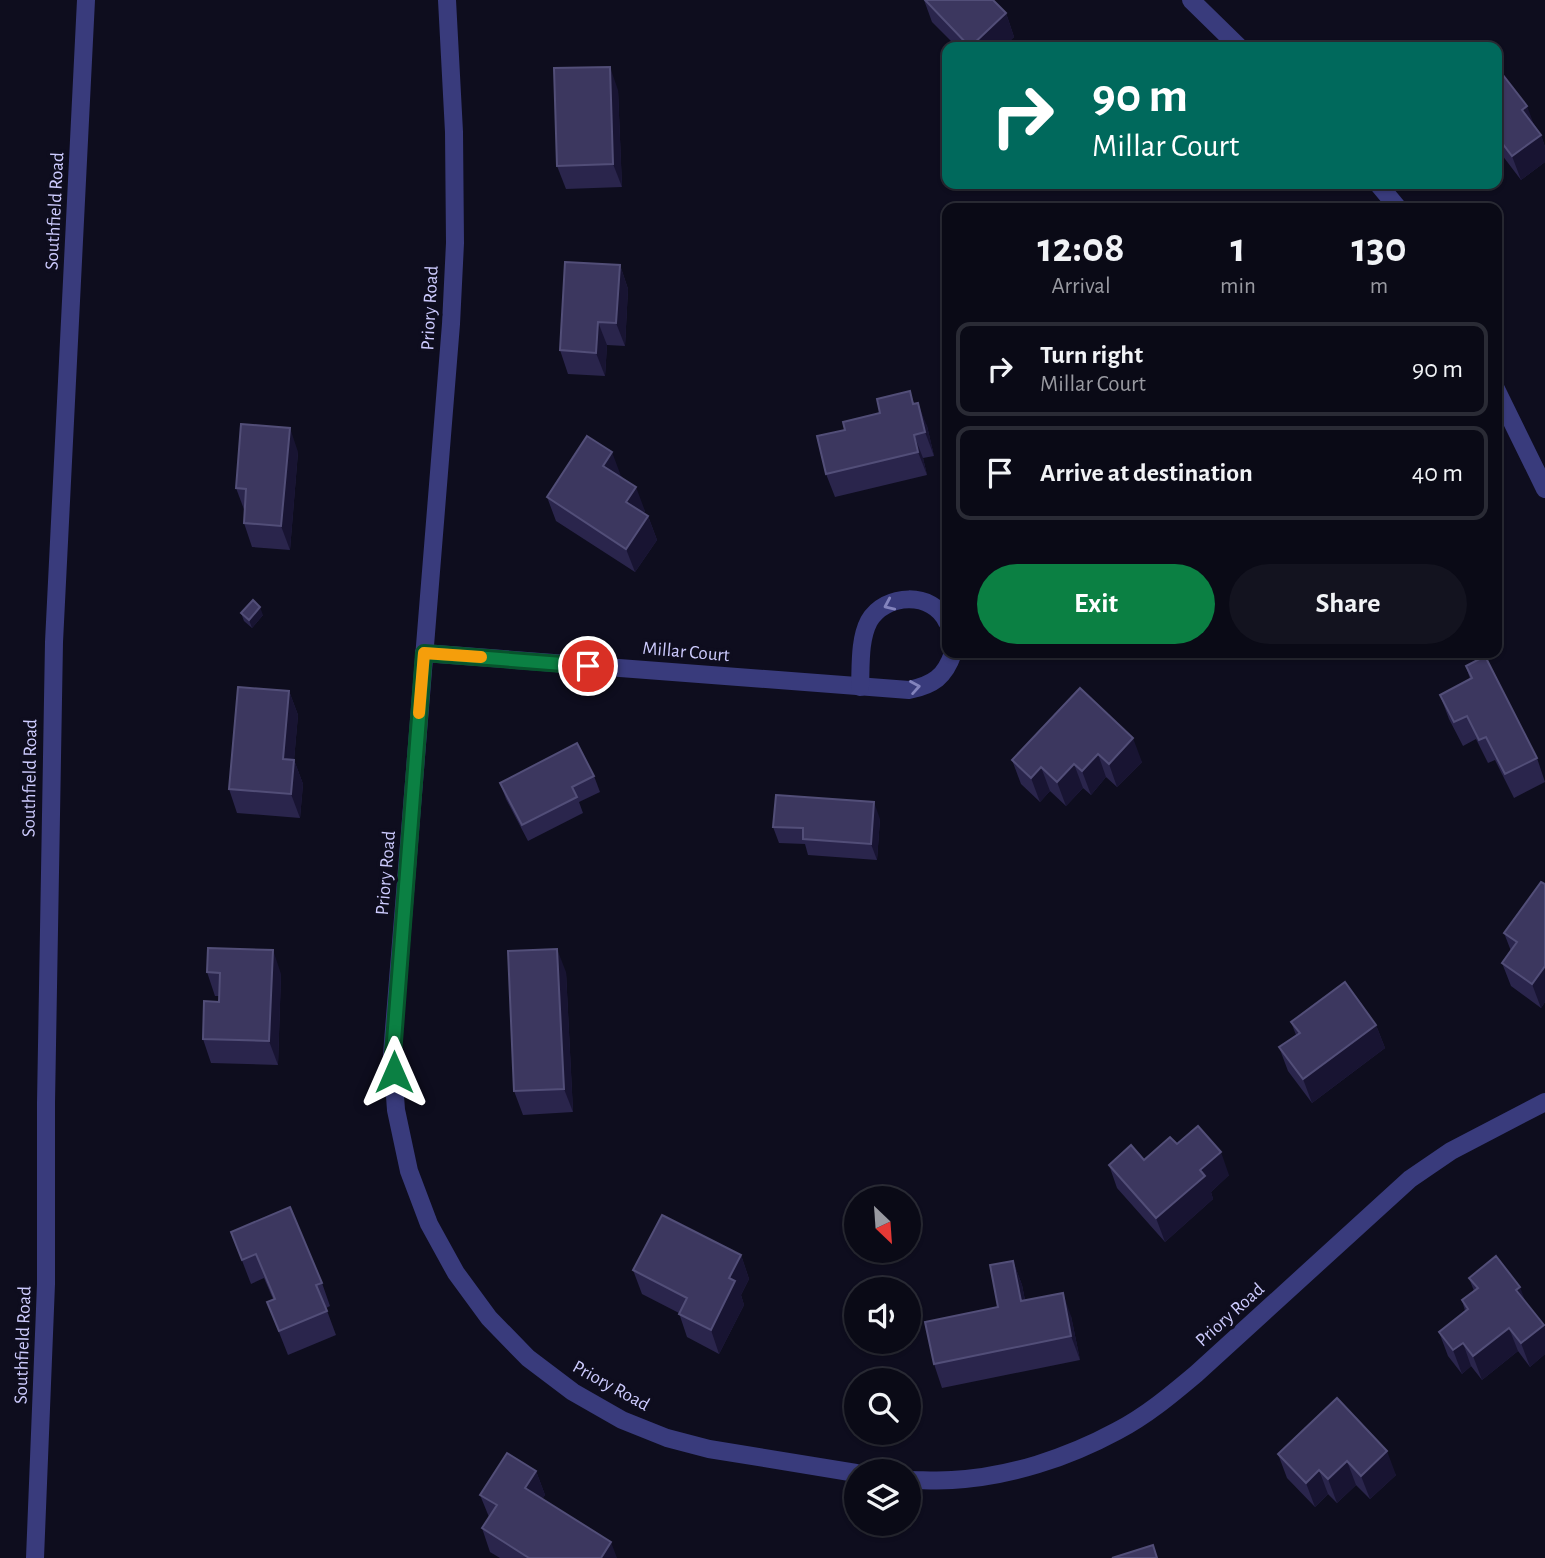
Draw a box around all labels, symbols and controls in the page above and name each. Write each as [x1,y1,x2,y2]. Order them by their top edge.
icon: right [977,70,1068,161]
text: 90 m [1092,72,1188,121]
text: Millar Court [1092,130,1239,162]
street label: Southfield Road [42,151,68,270]
text: 12:08 [1037,227,1125,269]
text: 1 [1230,227,1246,269]
text: 130 [1351,227,1407,269]
street label: Priory Road [418,265,442,351]
text: Arrival [1051,275,1111,298]
text: min [1220,275,1256,298]
text: m [1370,275,1388,298]
text: Turn right [1040,342,1143,368]
icon: right [981,350,1019,388]
text: 90 m [1412,356,1463,382]
text: Millar Court [1040,373,1146,396]
icon: arrive [981,454,1019,492]
text: Arrive at destination [1040,460,1253,486]
text: 40 m [1412,460,1463,486]
button: Exit [977,564,1215,644]
button: Share [1229,564,1467,644]
one-way arrow [884,597,896,611]
pin [558,636,618,696]
street label: Millar Court [642,639,730,665]
icon: arrive [569,647,607,685]
one-way arrow [909,680,921,695]
street label: Southfield Road [19,719,41,837]
street label: Priory Road [373,830,399,916]
position arrow [357,1035,431,1109]
north arrow [844,1186,920,1264]
map controls [844,1186,921,1536]
button: sound [844,1277,921,1354]
street label: Priory Road [1192,1279,1268,1350]
street label: Southfield Road [11,1285,35,1404]
street label: Priory Road [569,1357,653,1415]
button: search [844,1368,921,1445]
button: layers [844,1459,921,1536]

